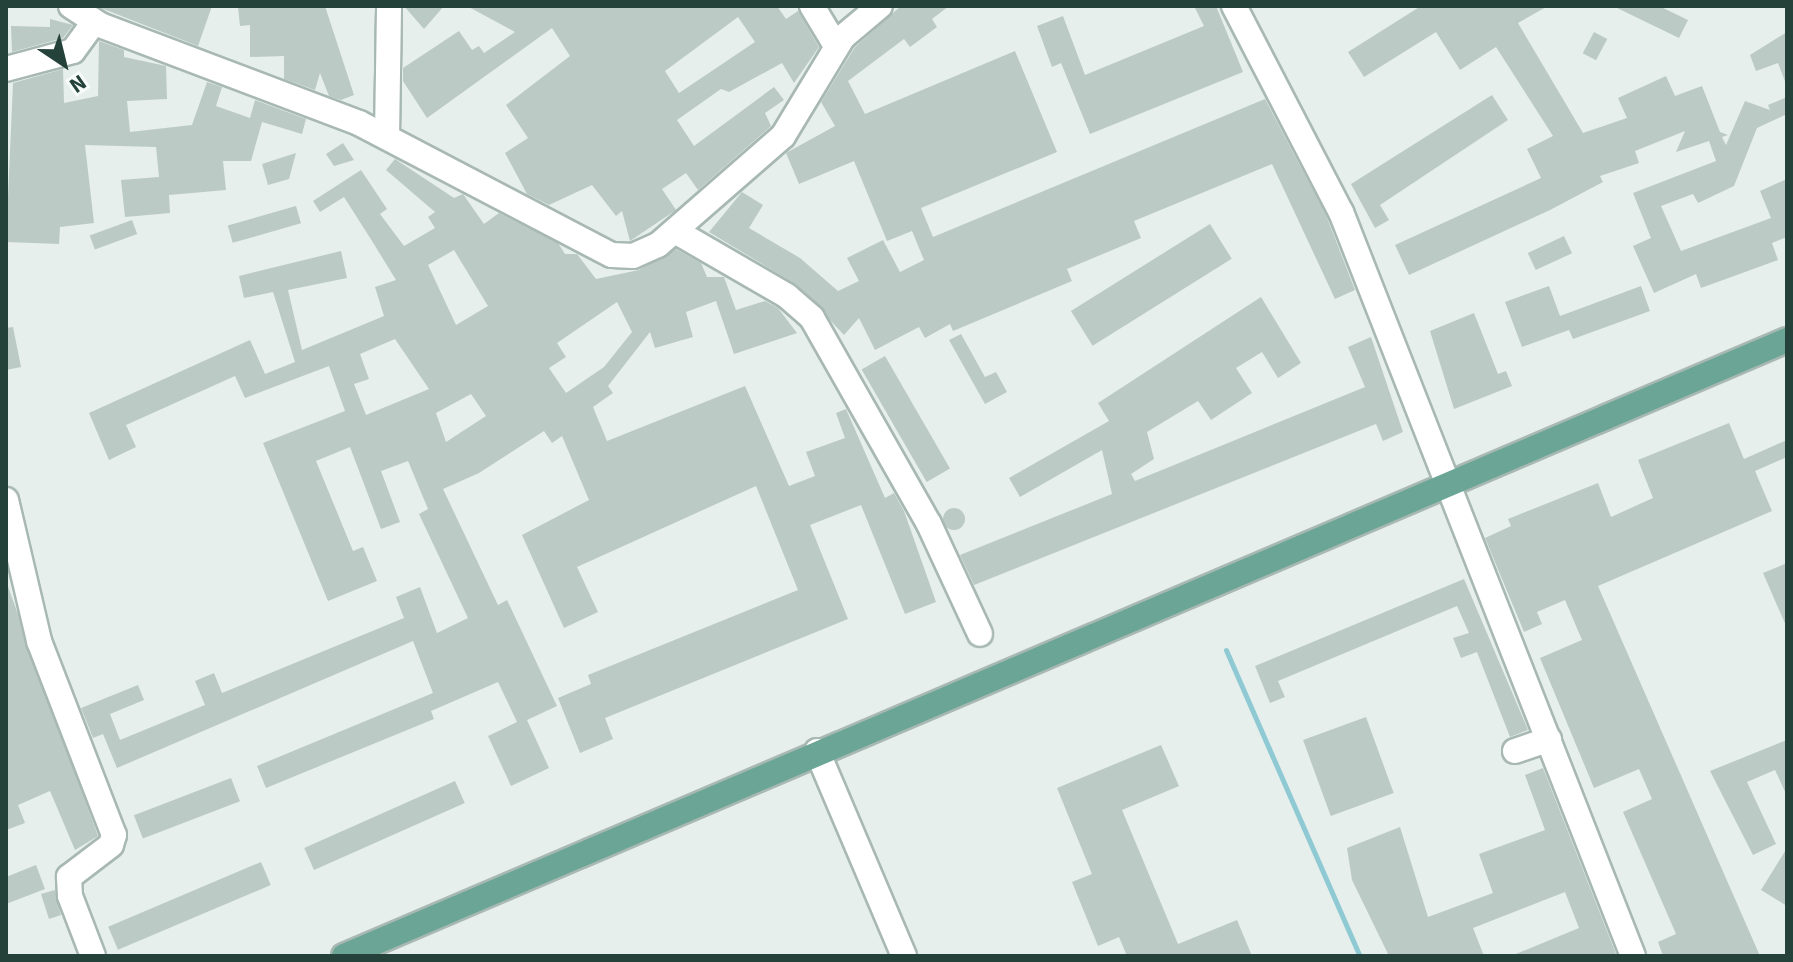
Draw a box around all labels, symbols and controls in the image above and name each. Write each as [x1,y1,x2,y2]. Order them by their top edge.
north arrow [24,24,104,104]
text: N [63,66,93,101]

